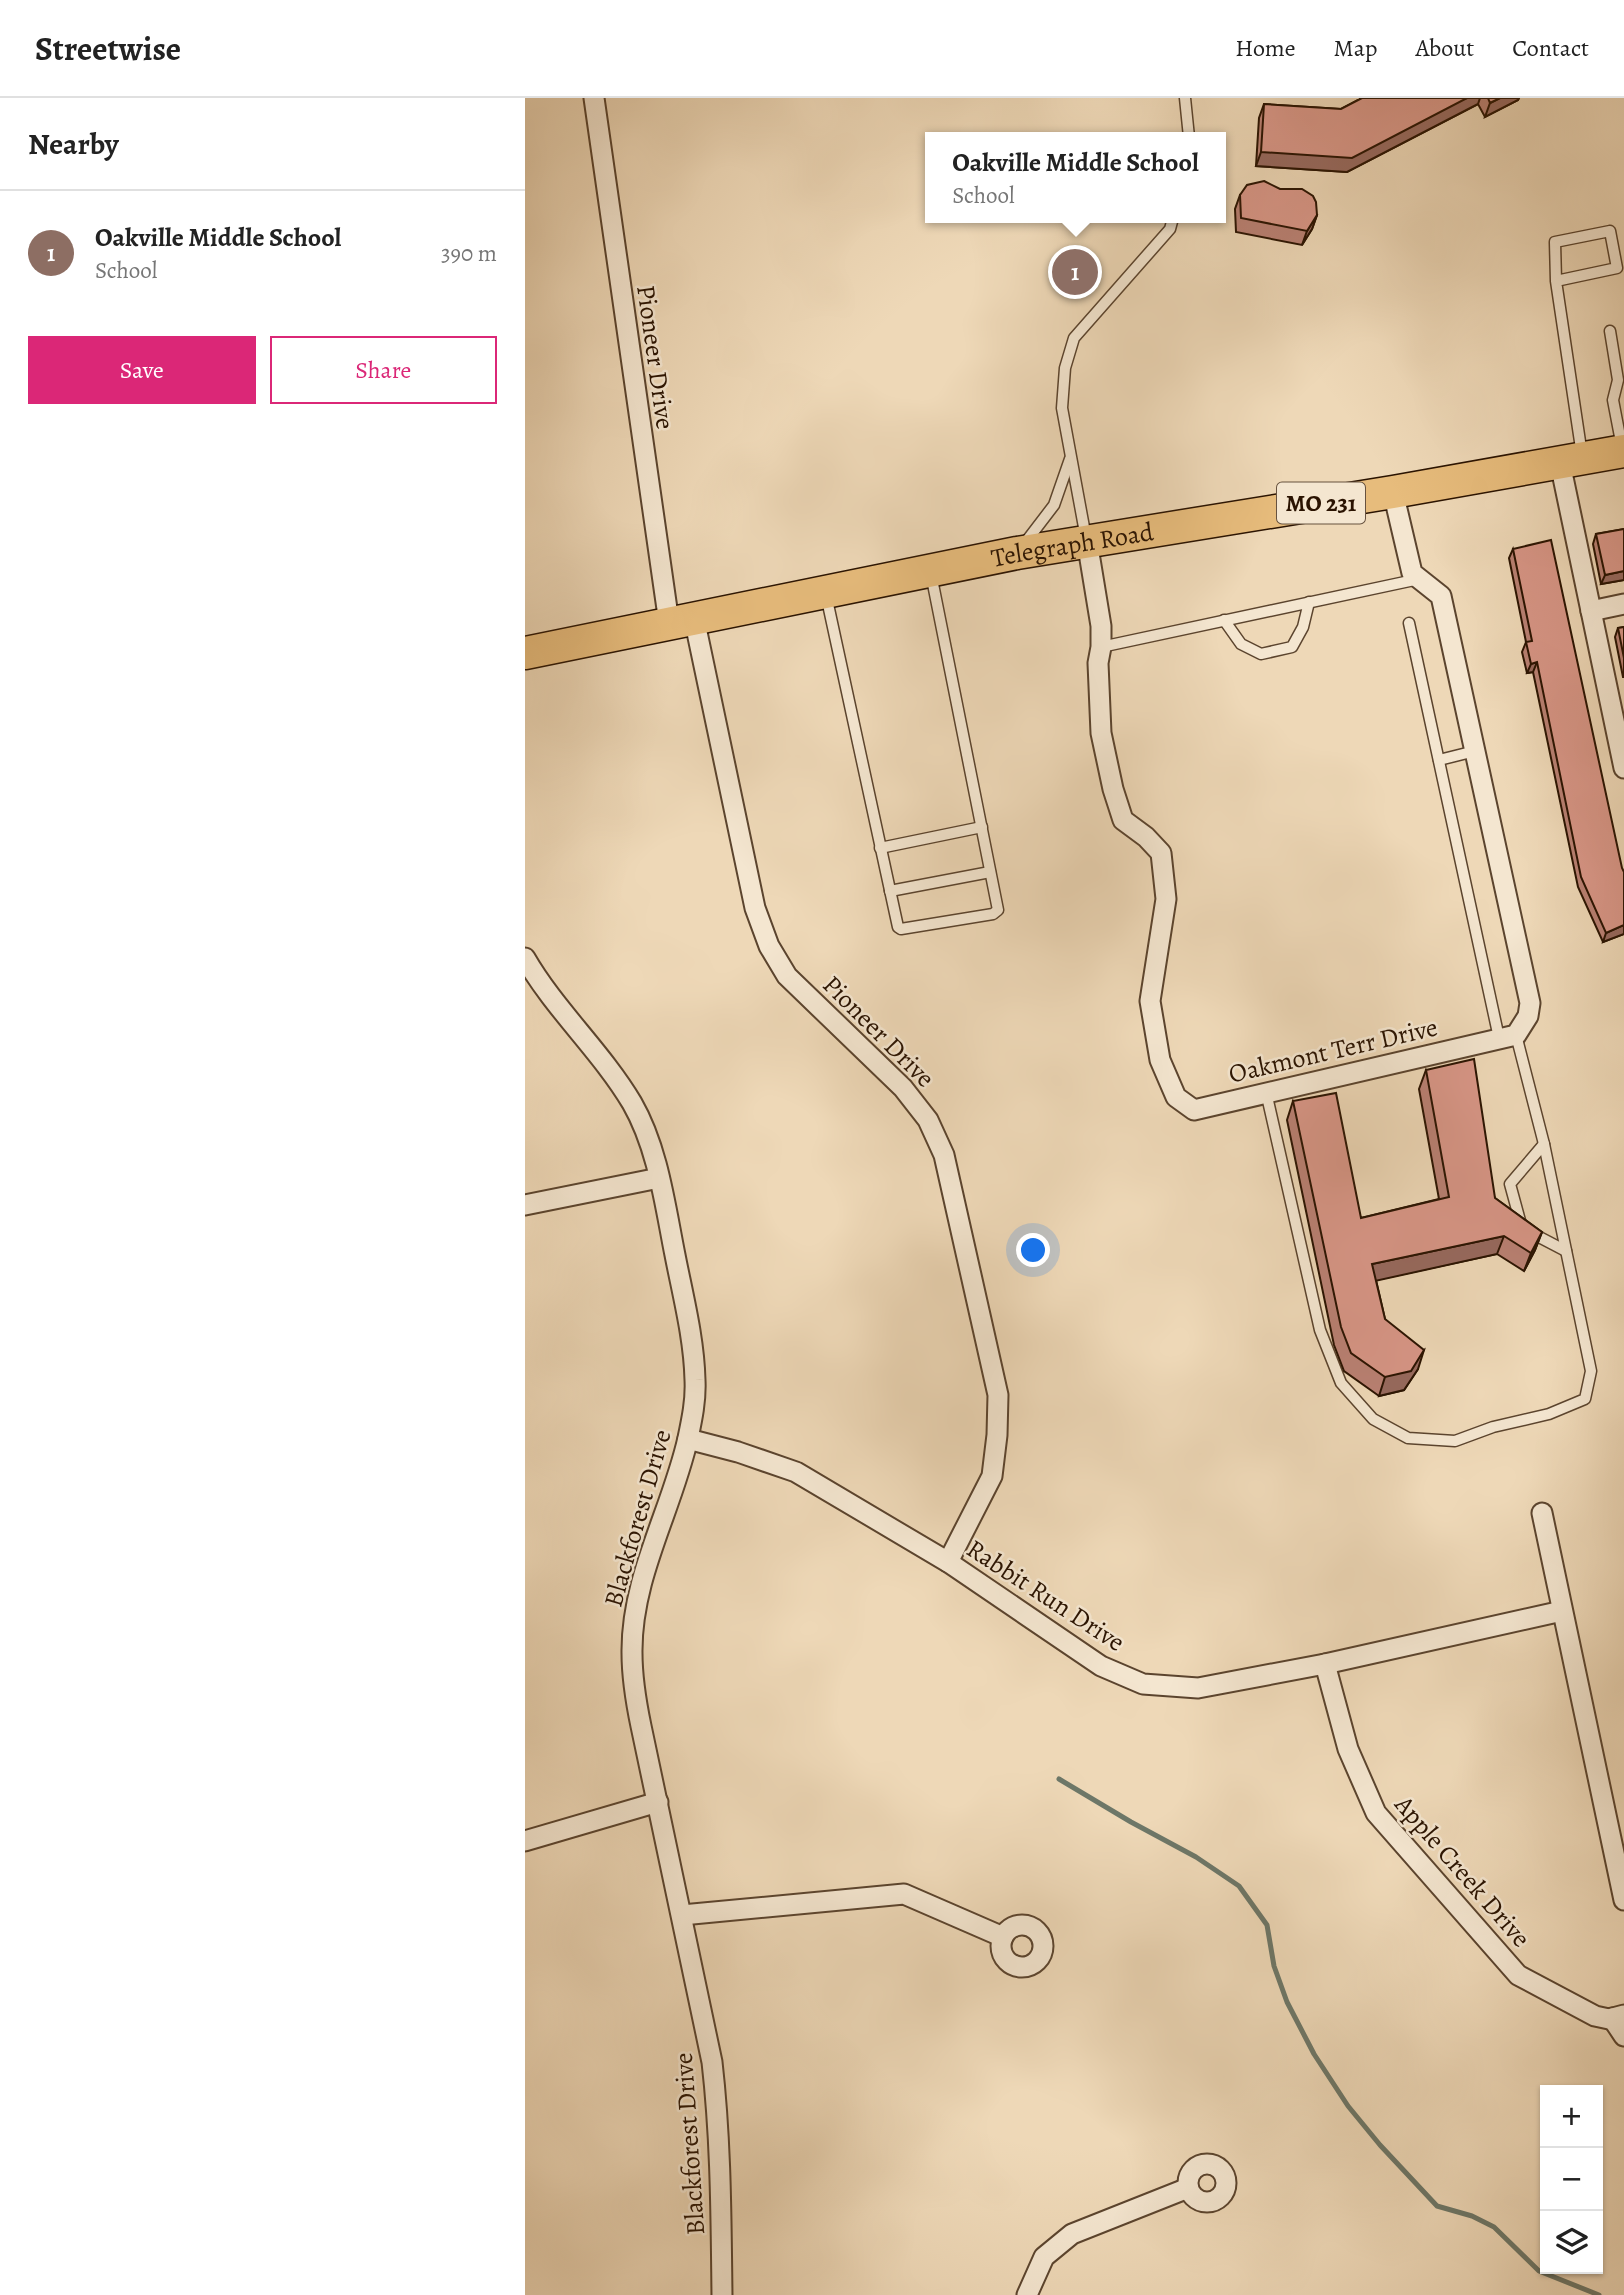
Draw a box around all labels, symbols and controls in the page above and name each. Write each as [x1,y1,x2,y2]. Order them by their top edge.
text: Streetwise [35,26,181,71]
text: Home [1235,32,1296,64]
text: Map [1334,32,1378,64]
text: About [1416,32,1474,64]
text: Contact [1512,32,1589,64]
text: Nearby [28,124,119,164]
popup [925,132,1226,223]
text: Oakville Middle School [952,145,1199,180]
text: School [952,180,1015,211]
text: Oakville Middle School [95,220,341,255]
text: 1 [47,238,55,269]
text: 390 m [441,238,497,269]
pin: 1 [1052,246,1098,298]
text: School [95,255,157,286]
street label: Pioneer Drive [628,283,683,431]
button: Save [28,336,256,404]
button: Share [270,336,497,404]
road number: MO 231 [1277,482,1365,524]
street label: Telegraph Road [988,514,1156,576]
street label: Pioneer Drive [815,968,942,1095]
street label: Oakmont Terr Drive [1225,1009,1441,1092]
your location [1016,1233,1050,1267]
street label: Blackforest Drive [595,1425,680,1611]
street label: Rabbit Run Drive [960,1531,1132,1660]
street label: Apple Creek Drive [1386,1787,1538,1955]
street label: Blackforest Drive [666,2052,713,2236]
map controls [1540,2085,1603,2274]
button: + [1540,2085,1603,2148]
button: − [1540,2148,1603,2211]
button: layers [1540,2211,1603,2274]

